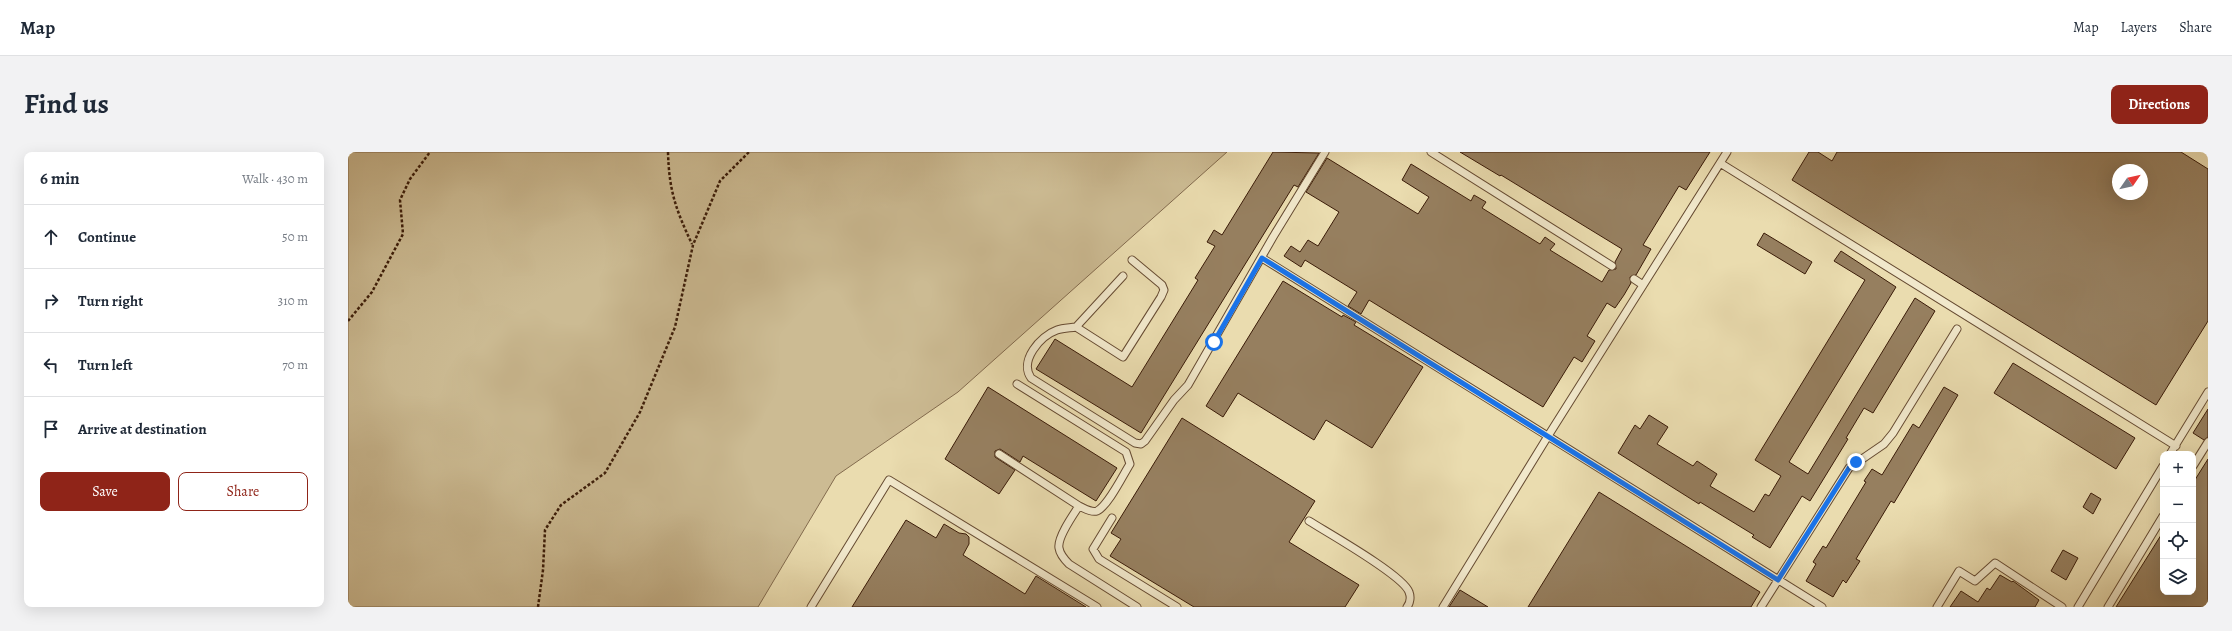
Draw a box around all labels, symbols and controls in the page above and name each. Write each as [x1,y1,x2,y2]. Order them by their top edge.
text: Map [20,15,55,41]
text: Map [2073,18,2099,37]
text: Layers [2121,18,2157,37]
text: Share [2179,18,2212,37]
text: Find us [24,85,109,123]
button: Directions [2111,85,2208,124]
north arrow [2112,164,2148,200]
text: 6 min [40,167,80,190]
text: Walk · 430 m [242,170,308,187]
icon: ahead [40,226,62,248]
text: Continue [78,227,136,247]
text: 50 m [282,228,308,245]
icon: right [40,290,62,312]
text: Turn right [78,291,143,311]
text: 310 m [278,292,308,309]
route start [1205,333,1223,351]
icon: left [40,354,62,376]
text: Turn left [78,355,133,375]
text: 70 m [282,356,308,373]
icon: arrive [40,418,62,440]
text: Arrive at destination [78,419,207,439]
map controls [2160,451,2196,595]
button: + [2160,451,2196,487]
route end [1847,453,1865,471]
button: Save [40,472,170,511]
button: Share [178,472,308,511]
button: − [2160,487,2196,523]
button: locate [2160,523,2196,559]
button: layers [2160,559,2196,595]

